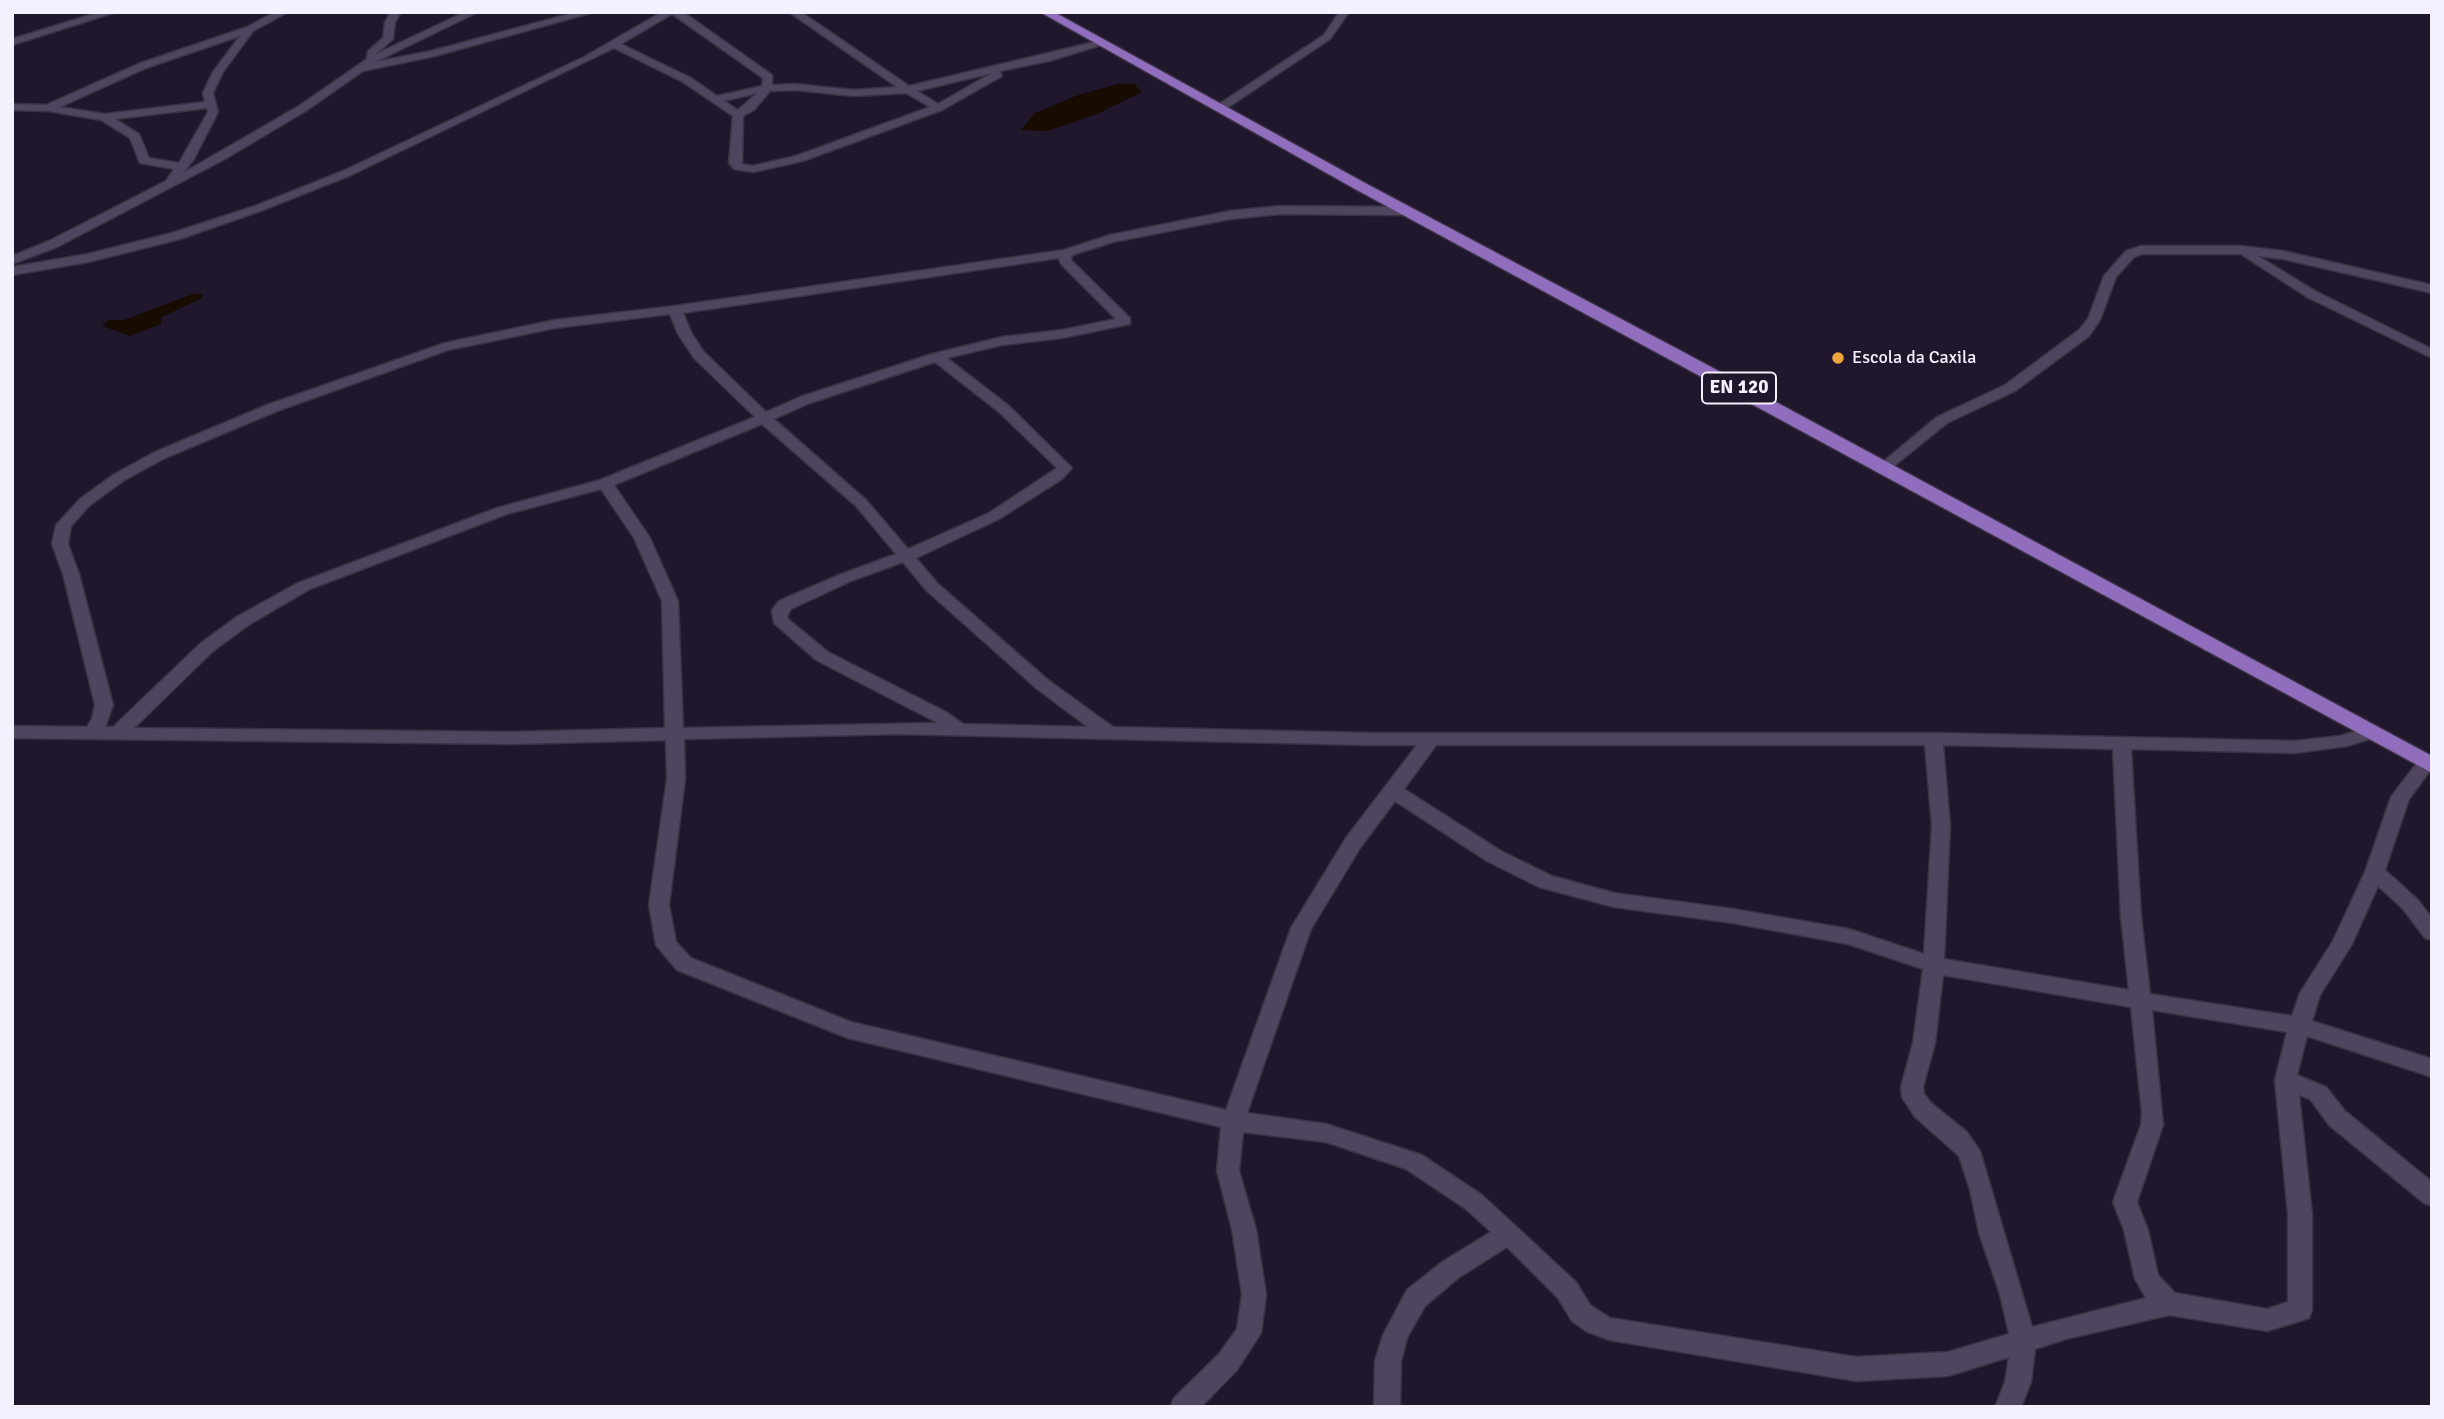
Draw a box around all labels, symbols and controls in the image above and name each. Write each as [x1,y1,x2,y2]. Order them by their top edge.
place label: Escola da Caxila [1852,347,1976,369]
marker: Escola da Caxila [1830,350,1846,366]
road number: EN 120 [1702,372,1776,404]

